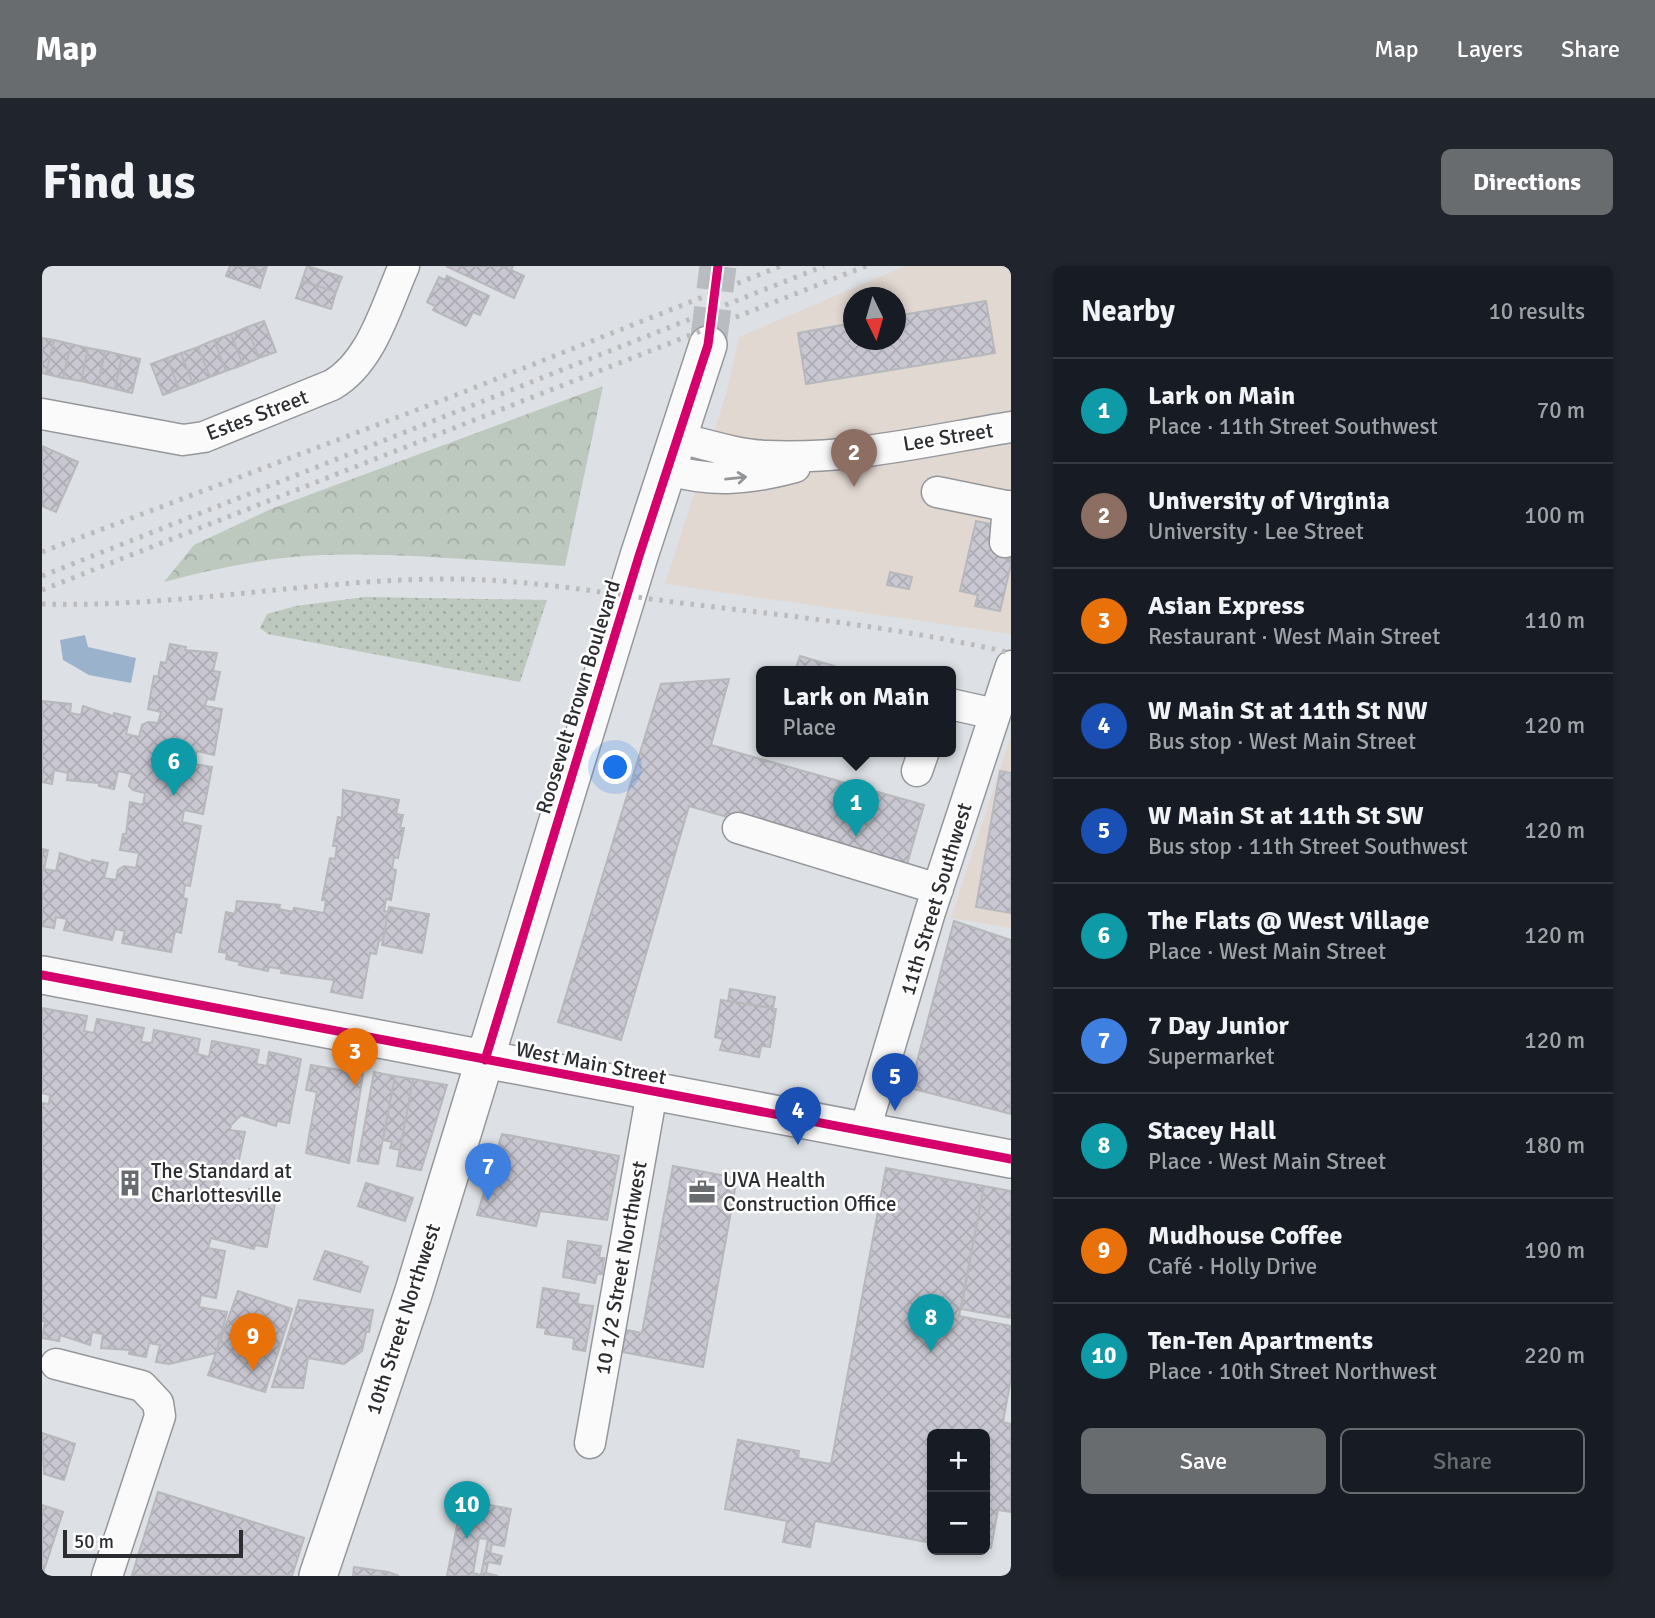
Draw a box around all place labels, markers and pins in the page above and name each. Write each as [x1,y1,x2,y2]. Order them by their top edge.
pin: 2 [831,429,877,487]
pin: 6 [151,738,197,796]
pin: 1 [833,779,879,837]
pin: 3 [332,1028,378,1086]
pin: 5 [872,1053,918,1111]
pin: 4 [775,1087,821,1145]
pin: 7 [465,1143,511,1201]
place label: The Standard at Charlottesville [151,1158,292,1208]
place label: UVA Health Construction Office [723,1167,897,1217]
building icon: The Standard at Charlottesville [115,1168,145,1198]
office icon: UVA Health Construction Office [687,1177,717,1207]
pin: 8 [908,1294,954,1352]
pin: 9 [230,1313,276,1371]
pin: 10 [444,1481,490,1539]

